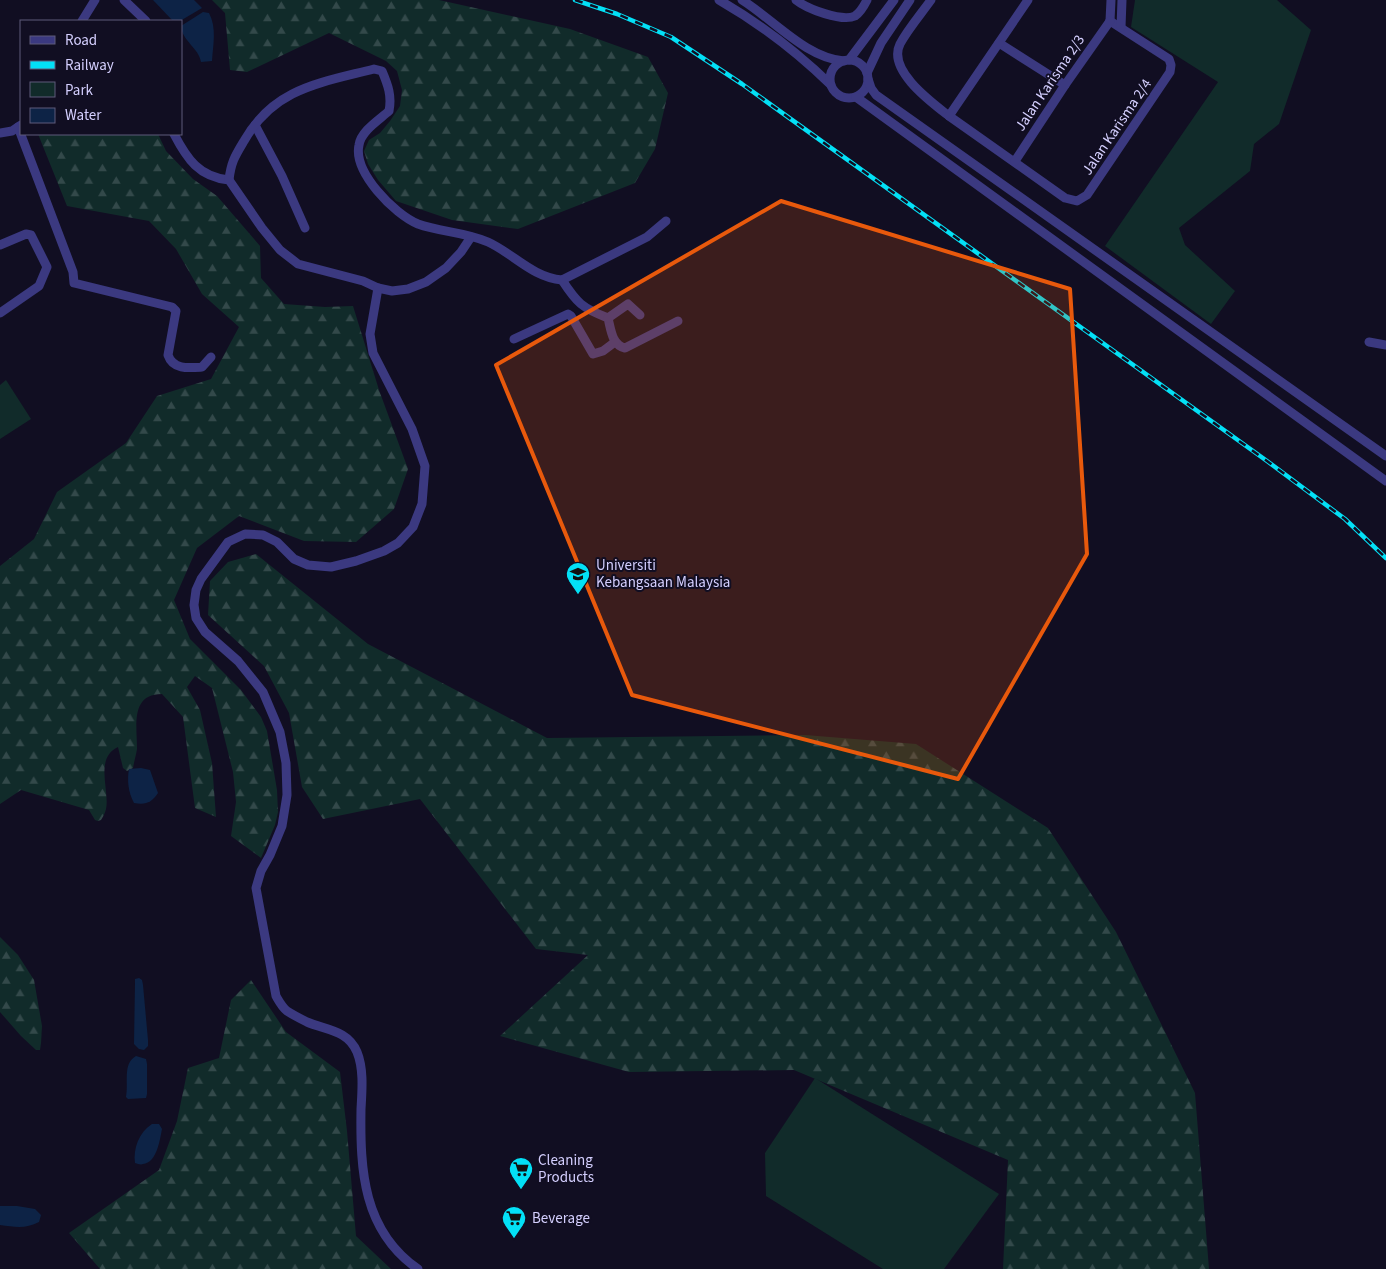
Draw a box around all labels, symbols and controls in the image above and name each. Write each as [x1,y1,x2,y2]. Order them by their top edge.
legend [20,20,182,135]
text: Road [65,30,97,51]
street label: Jalan Karisma 2/3 [1010,31,1090,135]
text: Railway [65,55,114,76]
street label: Jalan Karisma 2/4 [1077,74,1157,179]
text: Park [65,80,94,101]
text: Water [65,105,102,126]
place label: Universiti Kebangsaan Malaysia [596,555,730,593]
school or university icon: Universiti Kebangsaan Malaysia [565,561,591,595]
place label: Cleaning Products [538,1150,594,1188]
supermarket icon: Cleaning Products [508,1156,534,1190]
supermarket icon: Beverage [501,1205,527,1239]
place label: Beverage [532,1208,590,1229]

